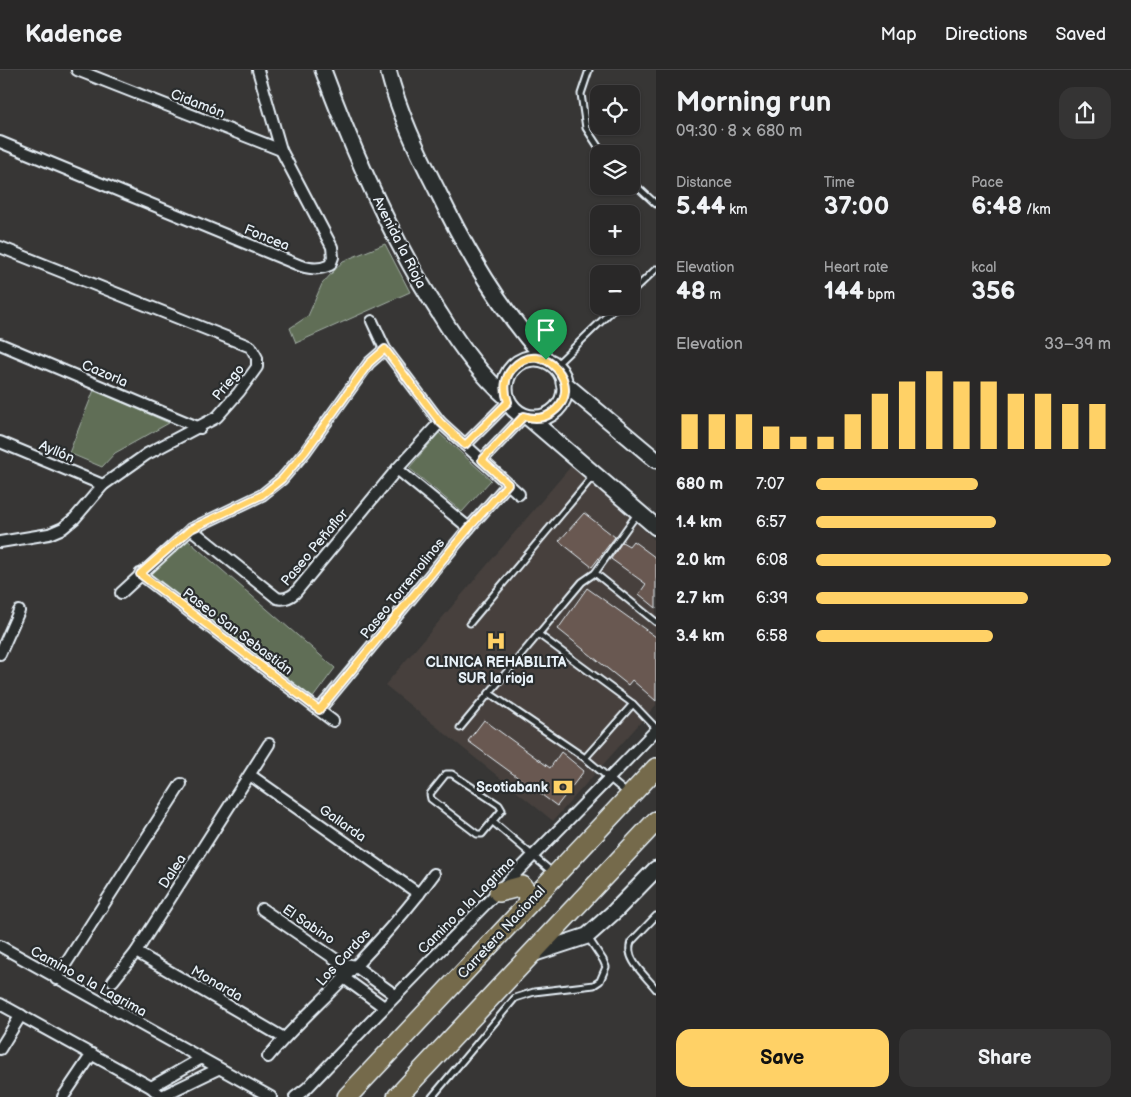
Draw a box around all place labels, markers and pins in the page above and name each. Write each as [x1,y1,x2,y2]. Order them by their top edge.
pin [525,309,567,360]
hospital icon: CLINICA REHABILITA SUR la rioja [485,630,507,652]
place label: CLINICA REHABILITA SUR la rioja [426,654,567,687]
bank icon: Scotiabank [552,776,574,798]
place label: Scotiabank [476,779,549,796]

